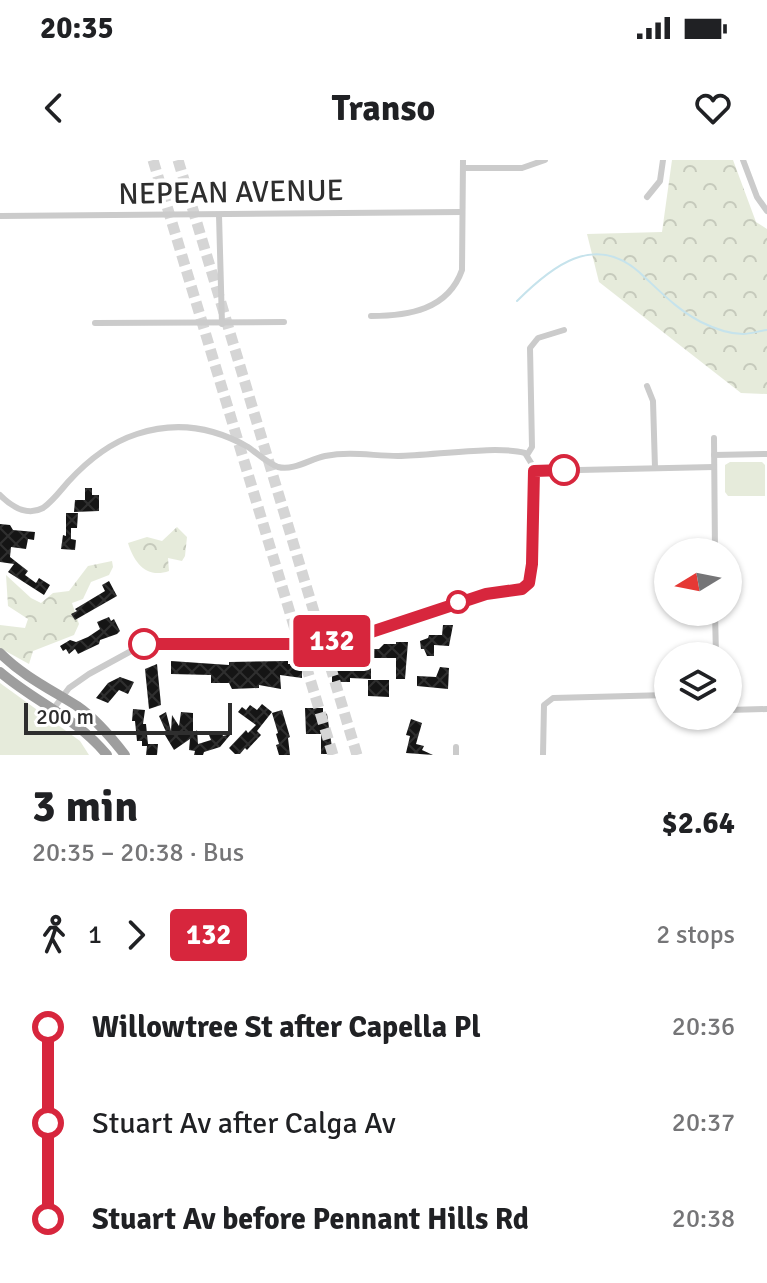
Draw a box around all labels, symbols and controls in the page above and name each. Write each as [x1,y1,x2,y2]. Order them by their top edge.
text: 20:35 [40,10,114,47]
icon: back [32,86,76,130]
text: Transo [332,86,435,131]
icon: heart [691,86,735,130]
street label: NEPEAN AVENUE [118,172,344,213]
unlabelled marker [549,455,579,485]
north arrow [654,538,742,626]
map controls [654,538,742,730]
unlabelled marker [447,591,469,613]
line badge: 132 [286,615,378,667]
text: 132 [309,624,355,658]
unlabelled marker [129,629,159,659]
button: layers [654,642,742,730]
scale bar [24,699,232,735]
text: 200 m [36,703,94,730]
text: 3 min [32,780,138,834]
text: $2.64 [662,805,735,842]
text: 20:35 – 20:38 · Bus [32,837,244,869]
icon: walk [32,913,76,957]
icon: forward [114,913,158,957]
text: 132 [186,918,231,952]
text: 1 [88,919,102,951]
text: 2 stops [656,919,735,951]
text: Willowtree St after Capella Pl [92,1009,481,1046]
text: 20:36 [672,1011,735,1043]
text: Stuart Av after Calga Av [92,1105,396,1142]
text: 20:37 [672,1107,735,1139]
text: Stuart Av before Pennant Hills Rd [92,1201,529,1238]
text: 20:38 [672,1203,735,1235]

